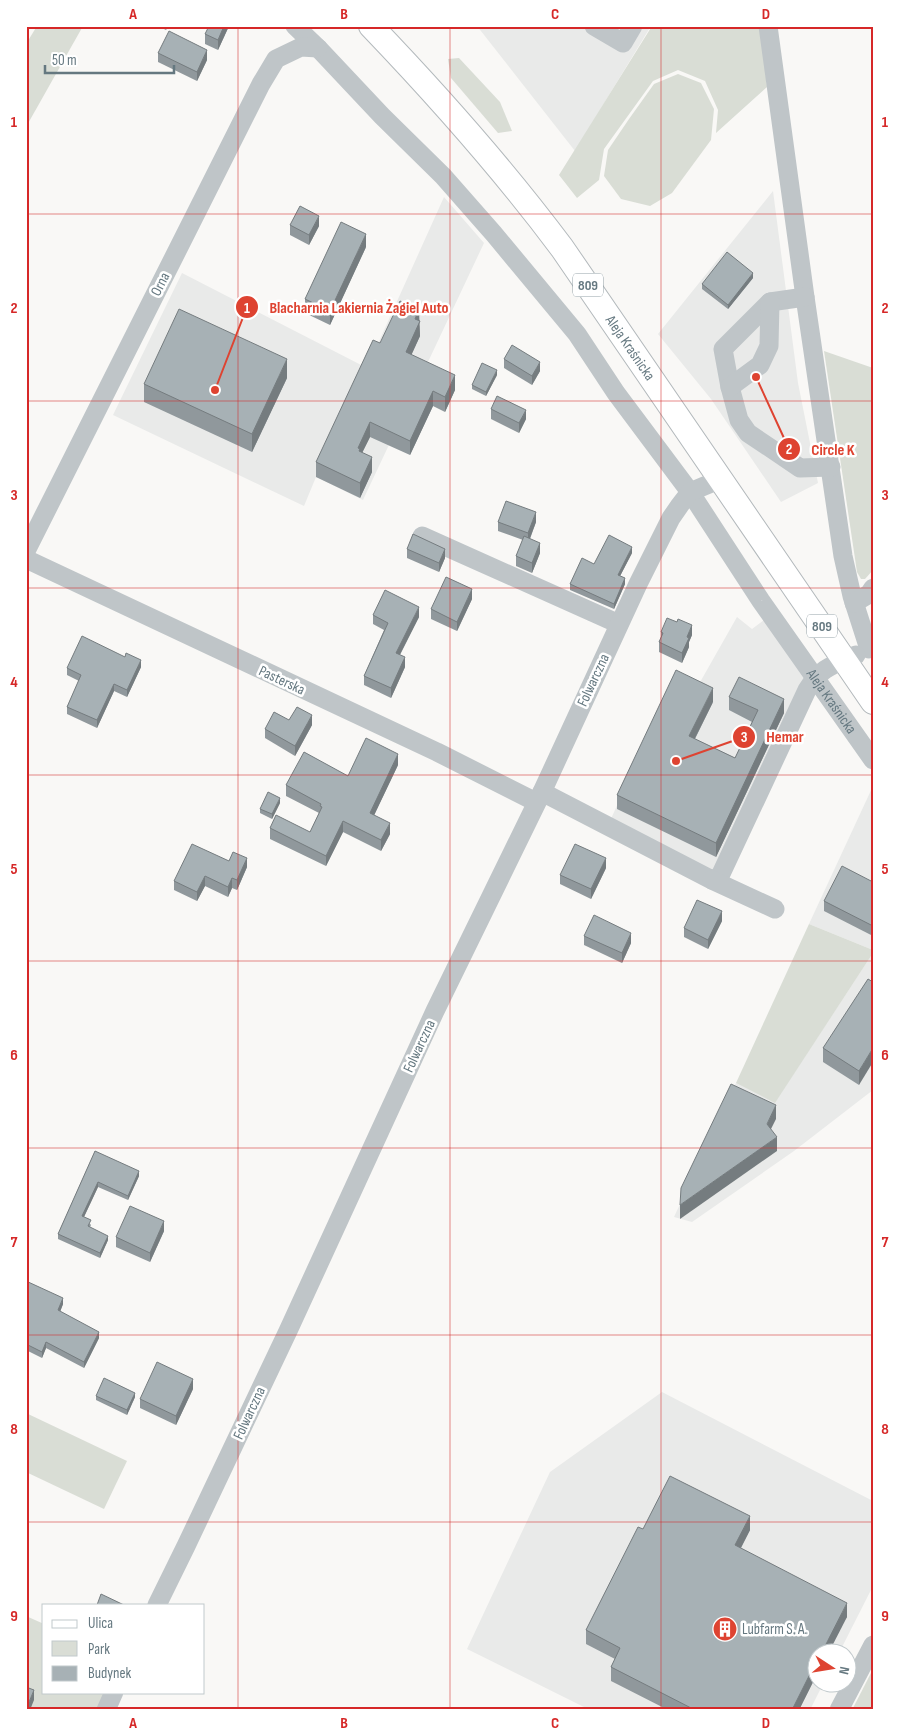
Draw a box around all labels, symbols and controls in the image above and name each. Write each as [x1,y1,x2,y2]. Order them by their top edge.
text: A [128,5,137,24]
text: B [340,5,348,24]
text: C [551,5,559,24]
text: D [762,5,770,24]
scale bar [45,42,174,74]
text: 50 m [52,51,77,70]
text: 1 [11,113,18,132]
text: 1 [882,113,889,132]
street label: Orna [147,269,174,299]
road number: 809 [573,274,603,296]
callout: Blacharnia Lakiernia Żagiel Auto [234,292,459,323]
text: 2 [10,299,18,318]
text: 1 [244,299,250,318]
text: Blacharnia Lakiernia Żagiel Auto [269,299,449,318]
text: 2 [881,299,889,318]
street label: Aleja Kraśnicka [600,311,659,385]
callout: Circle K [777,433,865,464]
text: 2 [786,440,792,459]
text: Circle K [811,441,855,460]
text: 3 [10,486,18,505]
text: 3 [881,486,889,505]
road number: 809 [807,614,837,638]
street label: Folwarczna [573,651,614,710]
street label: Pasterska [256,662,308,699]
street label: Aleja Kraśnicka [801,665,861,738]
text: 4 [10,673,18,692]
text: 4 [881,673,889,692]
callout: Hemar [731,721,814,752]
text: 3 [741,728,748,747]
text: Hemar [766,728,804,747]
text: 5 [10,860,18,879]
text: 5 [881,860,889,879]
street label: Folwarczna [399,1017,440,1076]
text: 6 [10,1046,18,1065]
text: 6 [881,1046,889,1065]
text: 7 [11,1233,18,1252]
text: 7 [882,1233,889,1252]
street label: Folwarczna [229,1384,270,1443]
text: 8 [10,1420,18,1439]
text: 8 [881,1420,889,1439]
legend [42,1604,205,1694]
text: 9 [10,1607,18,1626]
text: 9 [881,1607,889,1626]
text: Ulica [88,1614,113,1633]
building icon: Lubfarm S. A. [712,1616,738,1642]
place label: Lubfarm S. A. [742,1620,807,1639]
text: Park [88,1640,110,1659]
north arrow [806,1644,856,1694]
text: Budynek [88,1664,131,1683]
text: N [835,1665,853,1676]
text: A [128,1714,137,1733]
text: B [340,1714,348,1733]
text: C [551,1714,559,1733]
text: D [762,1714,770,1733]

